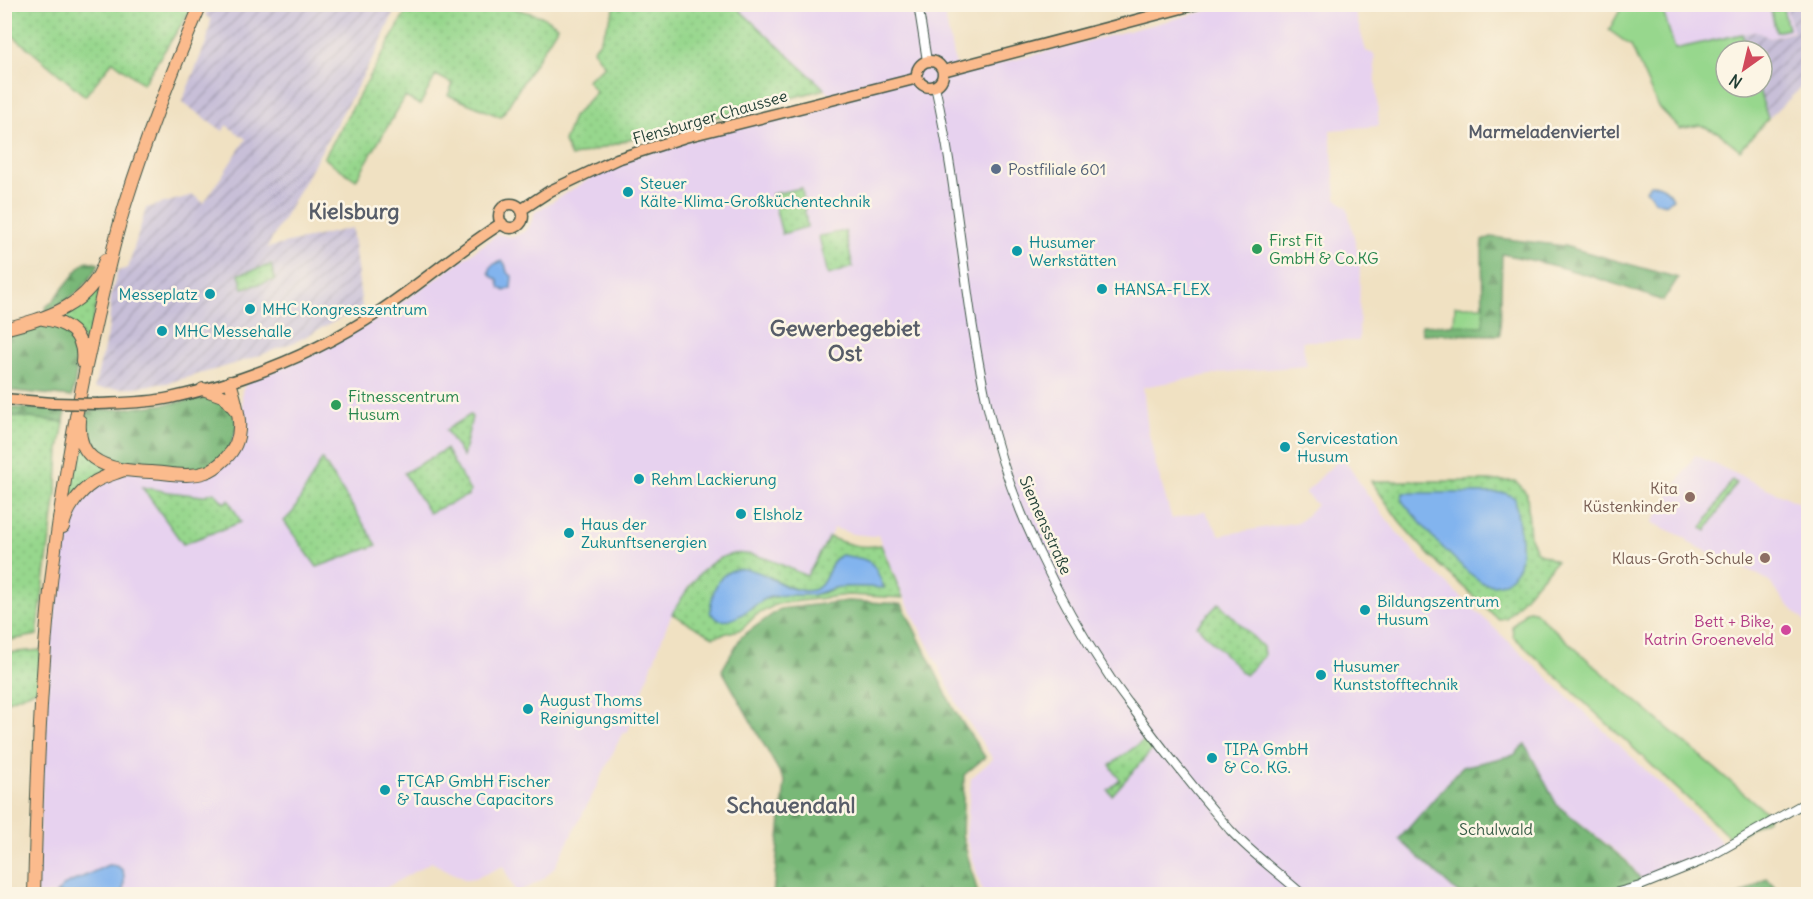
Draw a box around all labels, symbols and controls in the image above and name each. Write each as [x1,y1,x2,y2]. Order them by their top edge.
north arrow [1714,39,1774,99]
text: N [1725,70,1746,93]
street label: Flensburger Chaussee [630,85,790,149]
district label: Marmeladenviertel [1468,120,1620,143]
place label: Postfiliale 601 [1008,159,1106,179]
marker: Postfiliale 601 [989,162,1003,176]
place label: Steuer Kälte-Klima-Großküchentechnik [640,173,870,211]
marker: Steuer Kälte-Klima-Großküchentechnik [621,185,635,199]
district label: Kielsburg [308,197,400,225]
place label: First Fit GmbH & Co.KG [1269,230,1379,268]
place label: Husumer Werkstätten [1029,232,1117,270]
marker: First Fit GmbH & Co.KG [1250,242,1264,256]
marker: Husumer Werkstätten [1010,244,1024,258]
place label: HANSA-FLEX [1114,279,1210,299]
marker: HANSA-FLEX [1095,282,1109,296]
place label: Messeplatz [118,284,198,304]
marker: Messeplatz [203,287,217,301]
place label: MHC Kongresszentrum [262,299,427,319]
marker: MHC Kongresszentrum [243,302,257,316]
district label: Gewerbegebiet Ost [770,314,921,367]
place label: MHC Messehalle [174,321,292,341]
marker: MHC Messehalle [155,324,169,338]
place label: Fitnesscentrum Husum [348,386,459,424]
marker: Fitnesscentrum Husum [329,398,343,412]
place label: Servicestation Husum [1297,428,1398,466]
marker: Servicestation Husum [1278,440,1292,454]
place label: Rehm Lackierung [651,469,777,489]
marker: Rehm Lackierung [632,472,646,486]
street label: Siemensstraße [1015,473,1077,577]
place label: Kita Küstenkinder [1583,478,1678,516]
marker: Kita Küstenkinder [1683,490,1697,504]
place label: Elsholz [753,504,803,524]
marker: Elsholz [734,507,748,521]
place label: Haus der Zukunftsenergien [581,514,707,552]
marker: Haus der Zukunftsenergien [562,526,576,540]
place label: Klaus-Groth-Schule [1612,548,1753,568]
marker: Klaus-Groth-Schule [1758,551,1772,565]
place label: Bildungszentrum Husum [1377,591,1499,629]
marker: Bildungszentrum Husum [1358,603,1372,617]
place label: Bett + Bike, Katrin Groeneveld [1644,611,1774,649]
marker: Bett + Bike, Katrin Groeneveld [1779,623,1793,637]
place label: Husumer Kunststofftechnik [1333,656,1458,694]
marker: Husumer Kunststofftechnik [1314,668,1328,682]
place label: August Thoms Reinigungsmittel [540,690,659,728]
marker: August Thoms Reinigungsmittel [521,702,535,716]
place label: TIPA GmbH & Co. KG. [1224,739,1308,777]
marker: TIPA GmbH & Co. KG. [1205,751,1219,765]
place label: FTCAP GmbH Fischer & Tausche Capacitors [397,771,554,809]
marker: FTCAP GmbH Fischer & Tausche Capacitors [378,783,392,797]
district label: Schauendahl [726,791,856,819]
park label: Schulwald [1459,819,1533,839]

